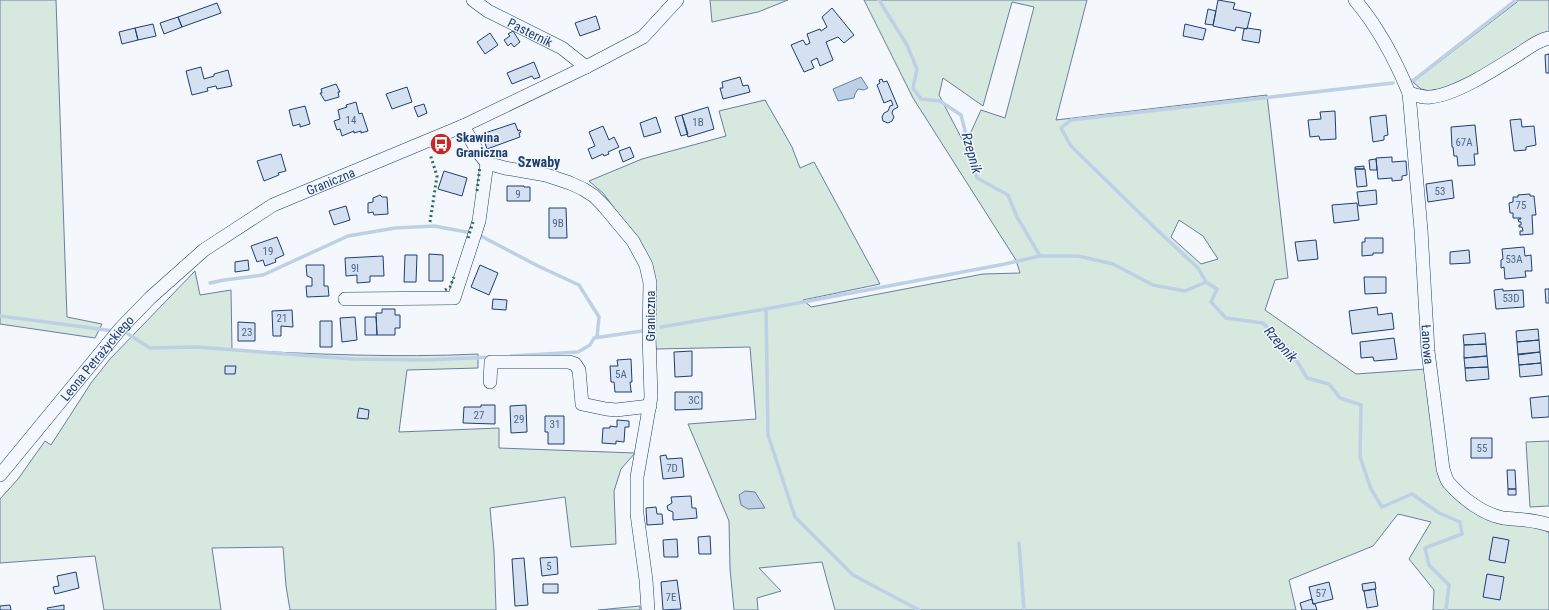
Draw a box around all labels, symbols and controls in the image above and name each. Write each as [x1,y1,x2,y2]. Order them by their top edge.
street label: Pasternik [505,15,556,50]
house number: 14 [346,114,357,127]
house number: 1B [692,116,704,129]
place label: Skawina Graniczna [456,130,508,160]
bus stop icon: Skawina Graniczna [428,131,454,157]
water label: Rzepnik [959,131,986,176]
house number: 67A [1455,136,1473,149]
district label: Szwaby [518,154,561,170]
street label: Graniczna [304,164,357,198]
house number: 53 [1435,185,1445,198]
house number: 9 [515,188,521,201]
house number: 75 [1516,199,1526,212]
house number: 9B [552,217,564,230]
house number: 19 [263,245,273,258]
house number: 53A [1505,253,1523,266]
house number: 9I [351,262,359,275]
street label: Graniczna [643,290,658,342]
house number: 53D [1502,292,1520,305]
street label: Leona Petrażyckiego [57,312,137,403]
house number: 21 [277,312,287,325]
water label: Rzepnik [1261,323,1301,366]
street label: Łanowa [1419,324,1437,365]
house number: 23 [242,326,252,339]
house number: 5A [615,368,628,381]
house number: 3C [688,394,700,407]
house number: 27 [474,409,484,422]
house number: 29 [514,413,524,426]
house number: 31 [550,418,560,431]
house number: 55 [1477,442,1487,455]
house number: 7D [666,462,678,475]
house number: 5 [546,560,552,573]
house number: 57 [1316,587,1326,600]
house number: 7E [666,591,677,604]

